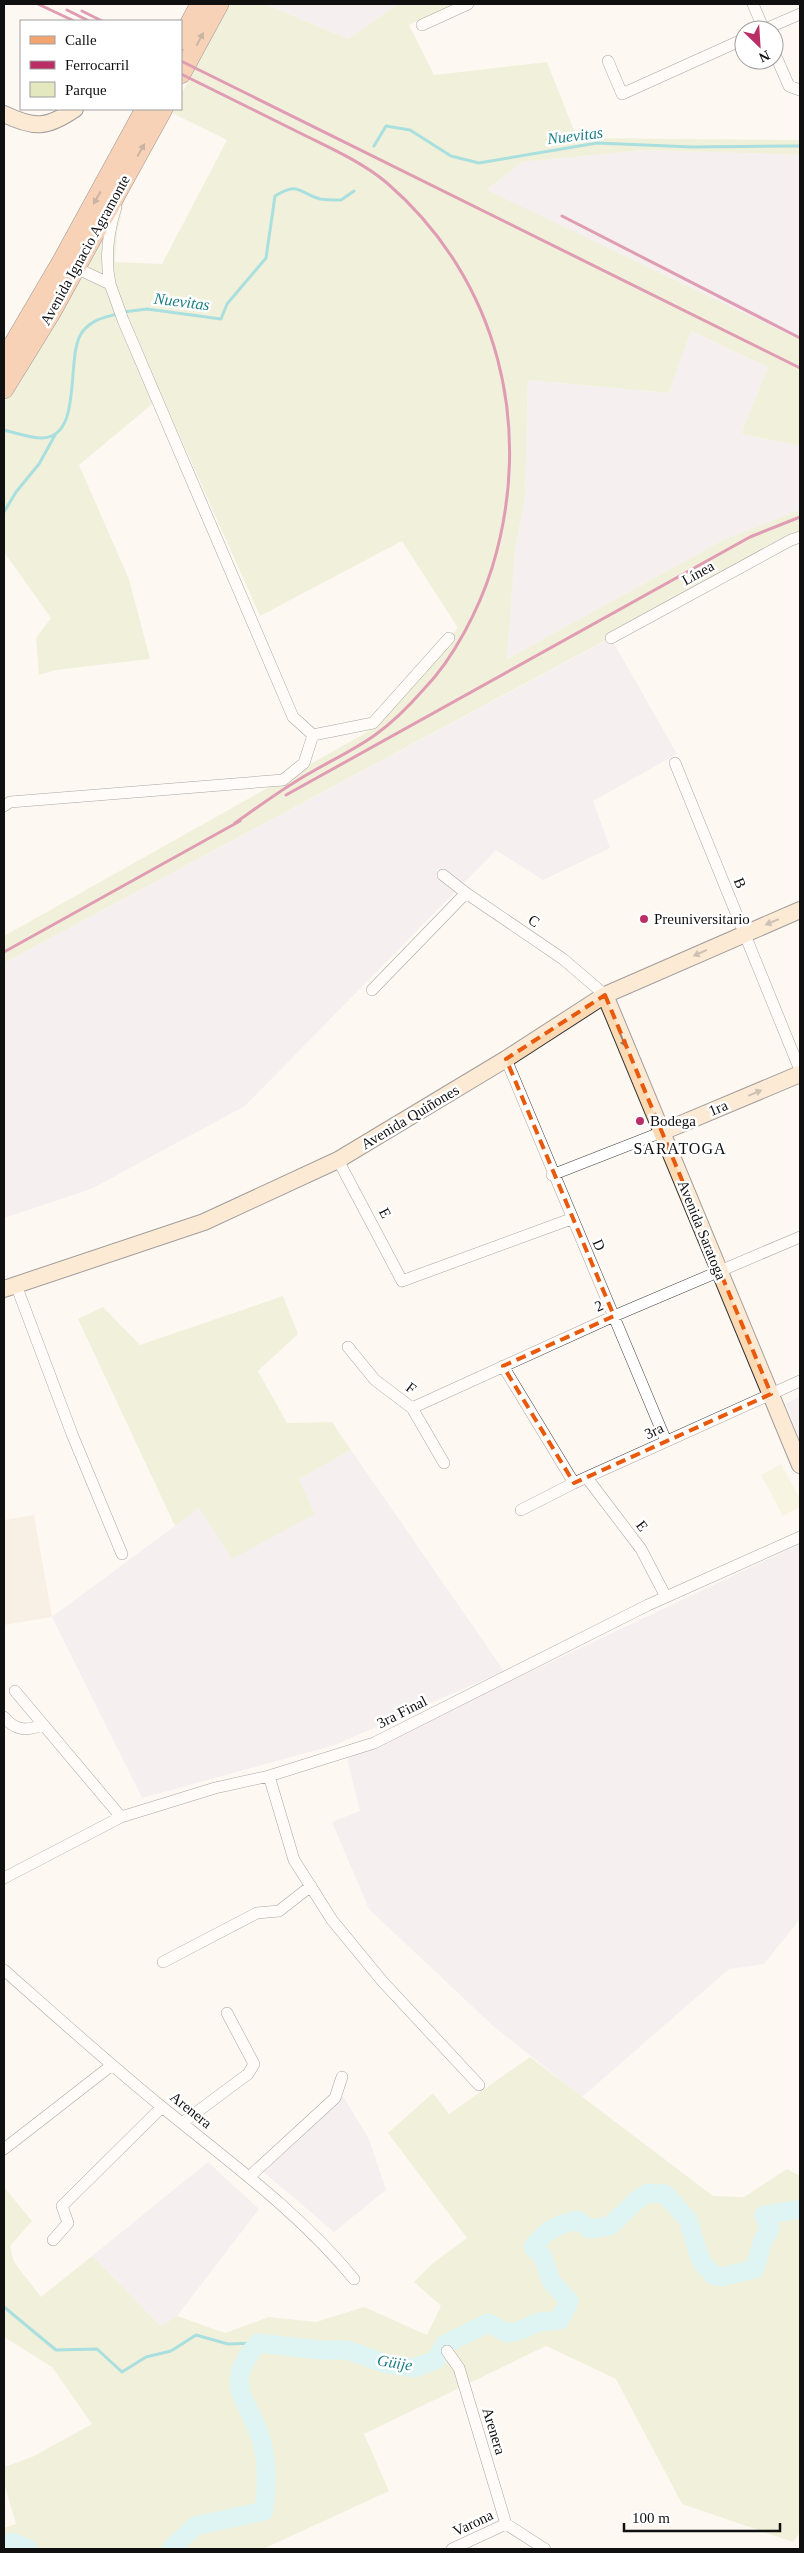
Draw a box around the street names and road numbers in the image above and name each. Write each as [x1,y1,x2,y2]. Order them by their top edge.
street label: Avenida Ignacio Agramonte [37,172,133,328]
street label: Línea [679,558,717,588]
street label: B [731,875,749,891]
street label: C [525,912,543,930]
street label: Avenida Quiñones [358,1081,462,1152]
street label: 1ra [706,1097,730,1119]
street label: Avenida Saratoga [675,1178,729,1282]
street label: E [376,1205,394,1221]
street label: D [589,1237,609,1253]
street label: 2 [592,1297,606,1315]
street label: F [403,1379,419,1397]
street label: 3ra [642,1420,666,1442]
street label: E [633,1518,651,1534]
street label: 3ra Final [374,1693,430,1731]
street label: Arenera [167,2089,215,2132]
street label: Arenera [479,2406,509,2457]
street label: Varona [450,2507,496,2539]

